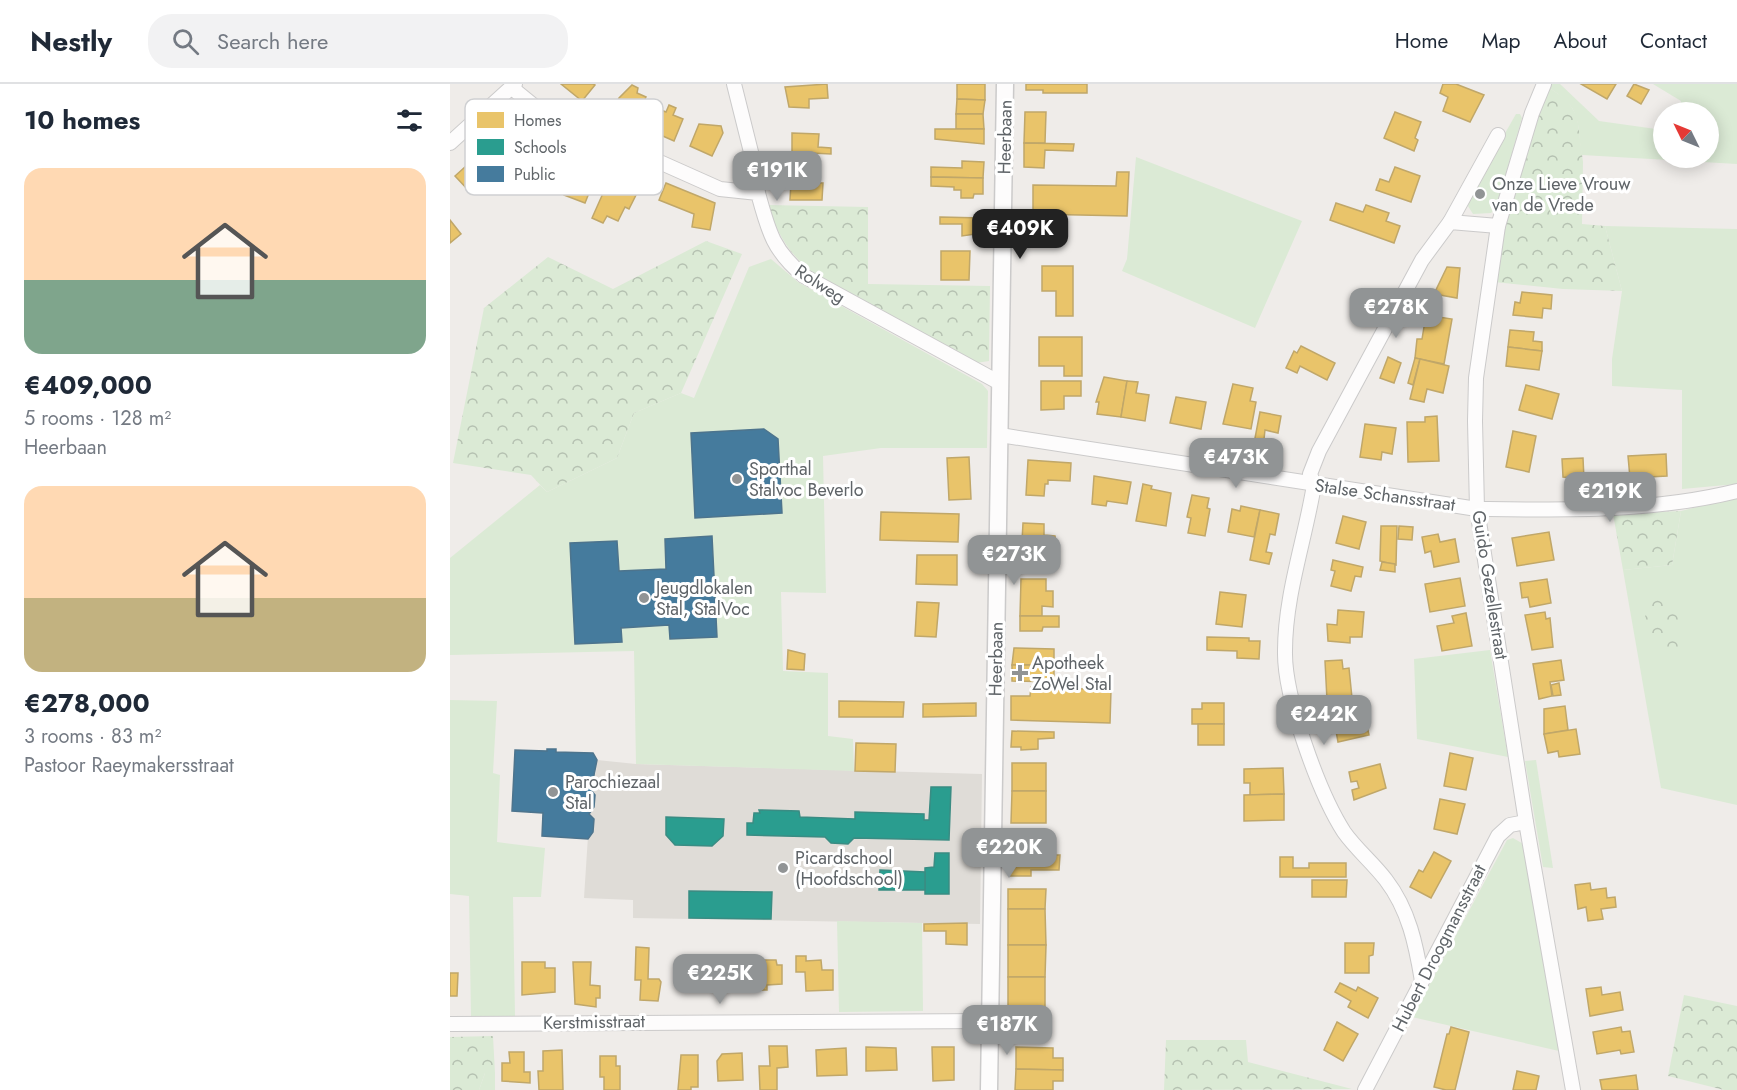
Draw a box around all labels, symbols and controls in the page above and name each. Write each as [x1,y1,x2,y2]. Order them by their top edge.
search box [148,14,568,68]
text: Nestly [30,21,112,62]
icon: search [169,25,202,58]
text: Search here [217,25,328,57]
text: Home [1395,26,1448,56]
text: Map [1481,26,1521,56]
text: About [1554,26,1607,56]
text: Contact [1640,26,1707,56]
legend [465,99,663,195]
street label: Heerbaan [991,99,1019,175]
text: 10 homes [24,101,140,139]
north arrow [1653,102,1719,168]
map controls [1653,102,1719,168]
icon: filters [393,104,426,137]
text: Homes [514,109,561,132]
text: Schools [514,136,566,159]
pin: €191K [735,151,819,202]
text: €191K [747,156,807,185]
text: Public [514,163,555,186]
place label: Onze Lieve Vrouw van de Vrede [1492,171,1631,218]
marker: Onze Lieve Vrouw van de Vrede [1473,187,1487,201]
icon: home [171,207,279,315]
pin: €409K [978,209,1062,260]
text: €409K [986,214,1054,243]
street label: Rolweg [790,258,850,310]
pin: €278K [1354,288,1438,339]
text: €278K [1364,293,1428,322]
text: €409,000 [24,366,152,404]
text: 5 rooms · 128 m² [24,404,171,433]
text: Heerbaan [24,433,107,462]
pin: €473K [1194,438,1278,489]
text: €473K [1203,443,1269,472]
place label: Sporthal Stalvoc Beverlo [749,456,864,503]
marker: Sporthal Stalvoc Beverlo [730,472,744,486]
street label: Stalse Schansstraat [1313,472,1458,518]
pin: €219K [1568,472,1652,523]
text: €219K [1578,477,1642,506]
street label: Guido Gezellestraat [1465,509,1515,662]
icon: home [171,525,279,633]
pin: €273K [972,535,1056,586]
text: €273K [982,540,1046,569]
place label: Jeugdlokalen Stal, StalVoc [654,575,753,622]
marker: Jeugdlokalen Stal, StalVoc [637,591,651,605]
street label: Heerbaan [982,621,1010,697]
place label: Apotheek ZoWel Stal [1032,650,1112,697]
marker: Apotheek ZoWel Stal [1013,666,1027,680]
text: €278,000 [24,684,150,722]
pin: €242K [1282,695,1366,746]
text: €242K [1290,700,1358,729]
text: 3 rooms · 83 m² [24,722,161,751]
text: Pastoor Raeymakersstraat [24,751,234,780]
place label: Parochiezaal Stal [565,769,660,816]
marker: Parochiezaal Stal [546,785,560,799]
pin: €220K [967,828,1051,879]
text: €220K [976,833,1042,862]
place label: Picardschool (Hoofdschool) [795,845,903,892]
street label: Hubert Droogmansstraat [1386,859,1493,1036]
marker: Picardschool (Hoofdschool) [776,861,790,875]
pin: €225K [678,954,762,1005]
text: €225K [687,959,753,988]
pin: €187K [965,1005,1049,1056]
street label: Kerstmisstraat [543,1008,646,1036]
text: €187K [976,1010,1038,1039]

